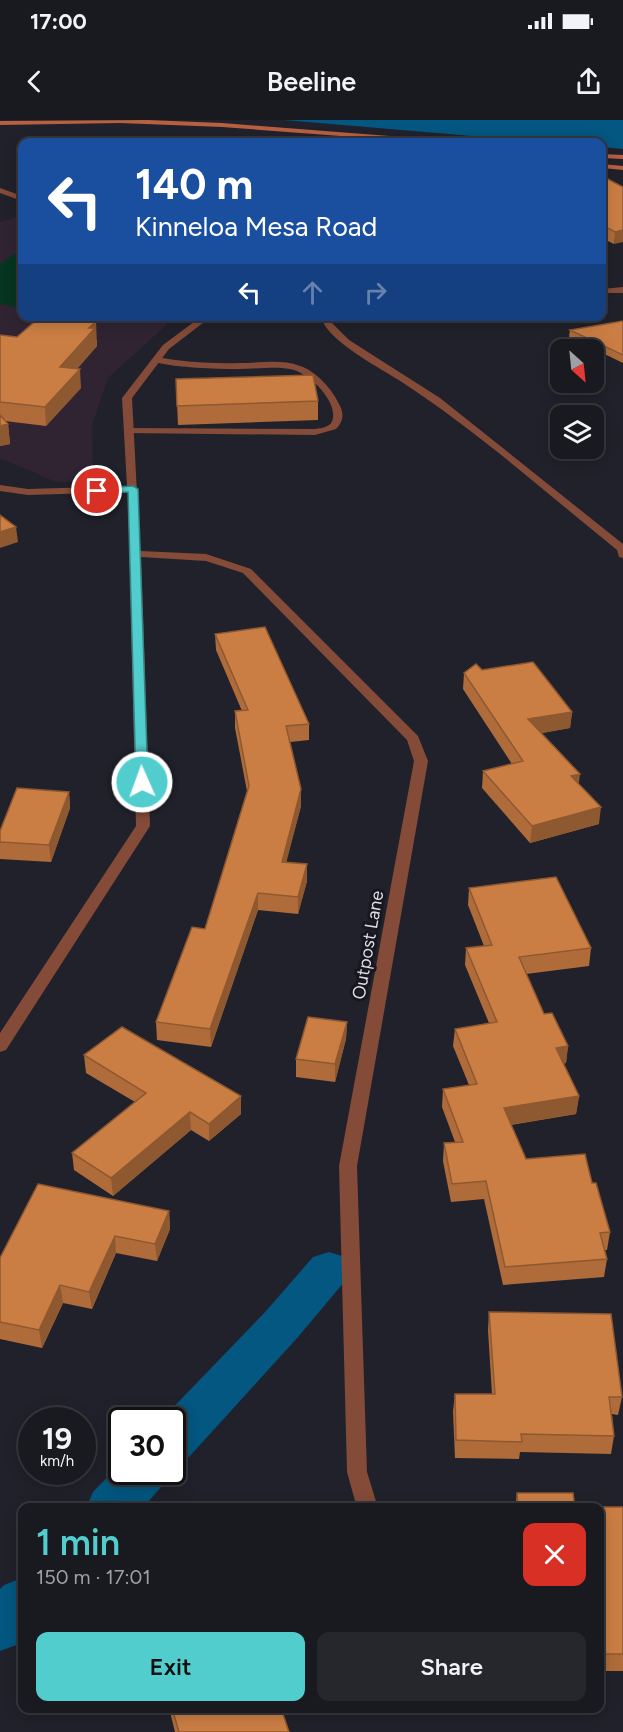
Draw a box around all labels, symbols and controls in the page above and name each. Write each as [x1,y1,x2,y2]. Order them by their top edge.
text: 17:00 [30,8,87,35]
icon: back [18,65,51,98]
text: Beeline [267,65,356,98]
icon: share [572,65,605,98]
text: 140 m [135,159,253,210]
icon: left [36,162,114,240]
text: Kinneloa Mesa Road [135,210,377,243]
icon: left [233,276,266,309]
icon: ahead [296,276,329,309]
icon: right [359,276,392,309]
north arrow [550,339,604,393]
map controls [550,339,604,459]
button: layers [550,405,604,459]
pin [71,465,122,516]
icon: arrive [80,474,113,507]
position arrow [110,750,174,814]
street label: Outpost Lane [348,889,388,1001]
speed limit sign: 30 [108,1407,186,1485]
text: 19 [42,1420,72,1457]
text: km/h [40,1452,74,1470]
text: 1 min [36,1521,120,1564]
button: close [523,1523,586,1586]
text: 150 m · 17:01 [36,1565,151,1589]
button: Exit [36,1632,305,1701]
button: Share [317,1632,586,1701]

